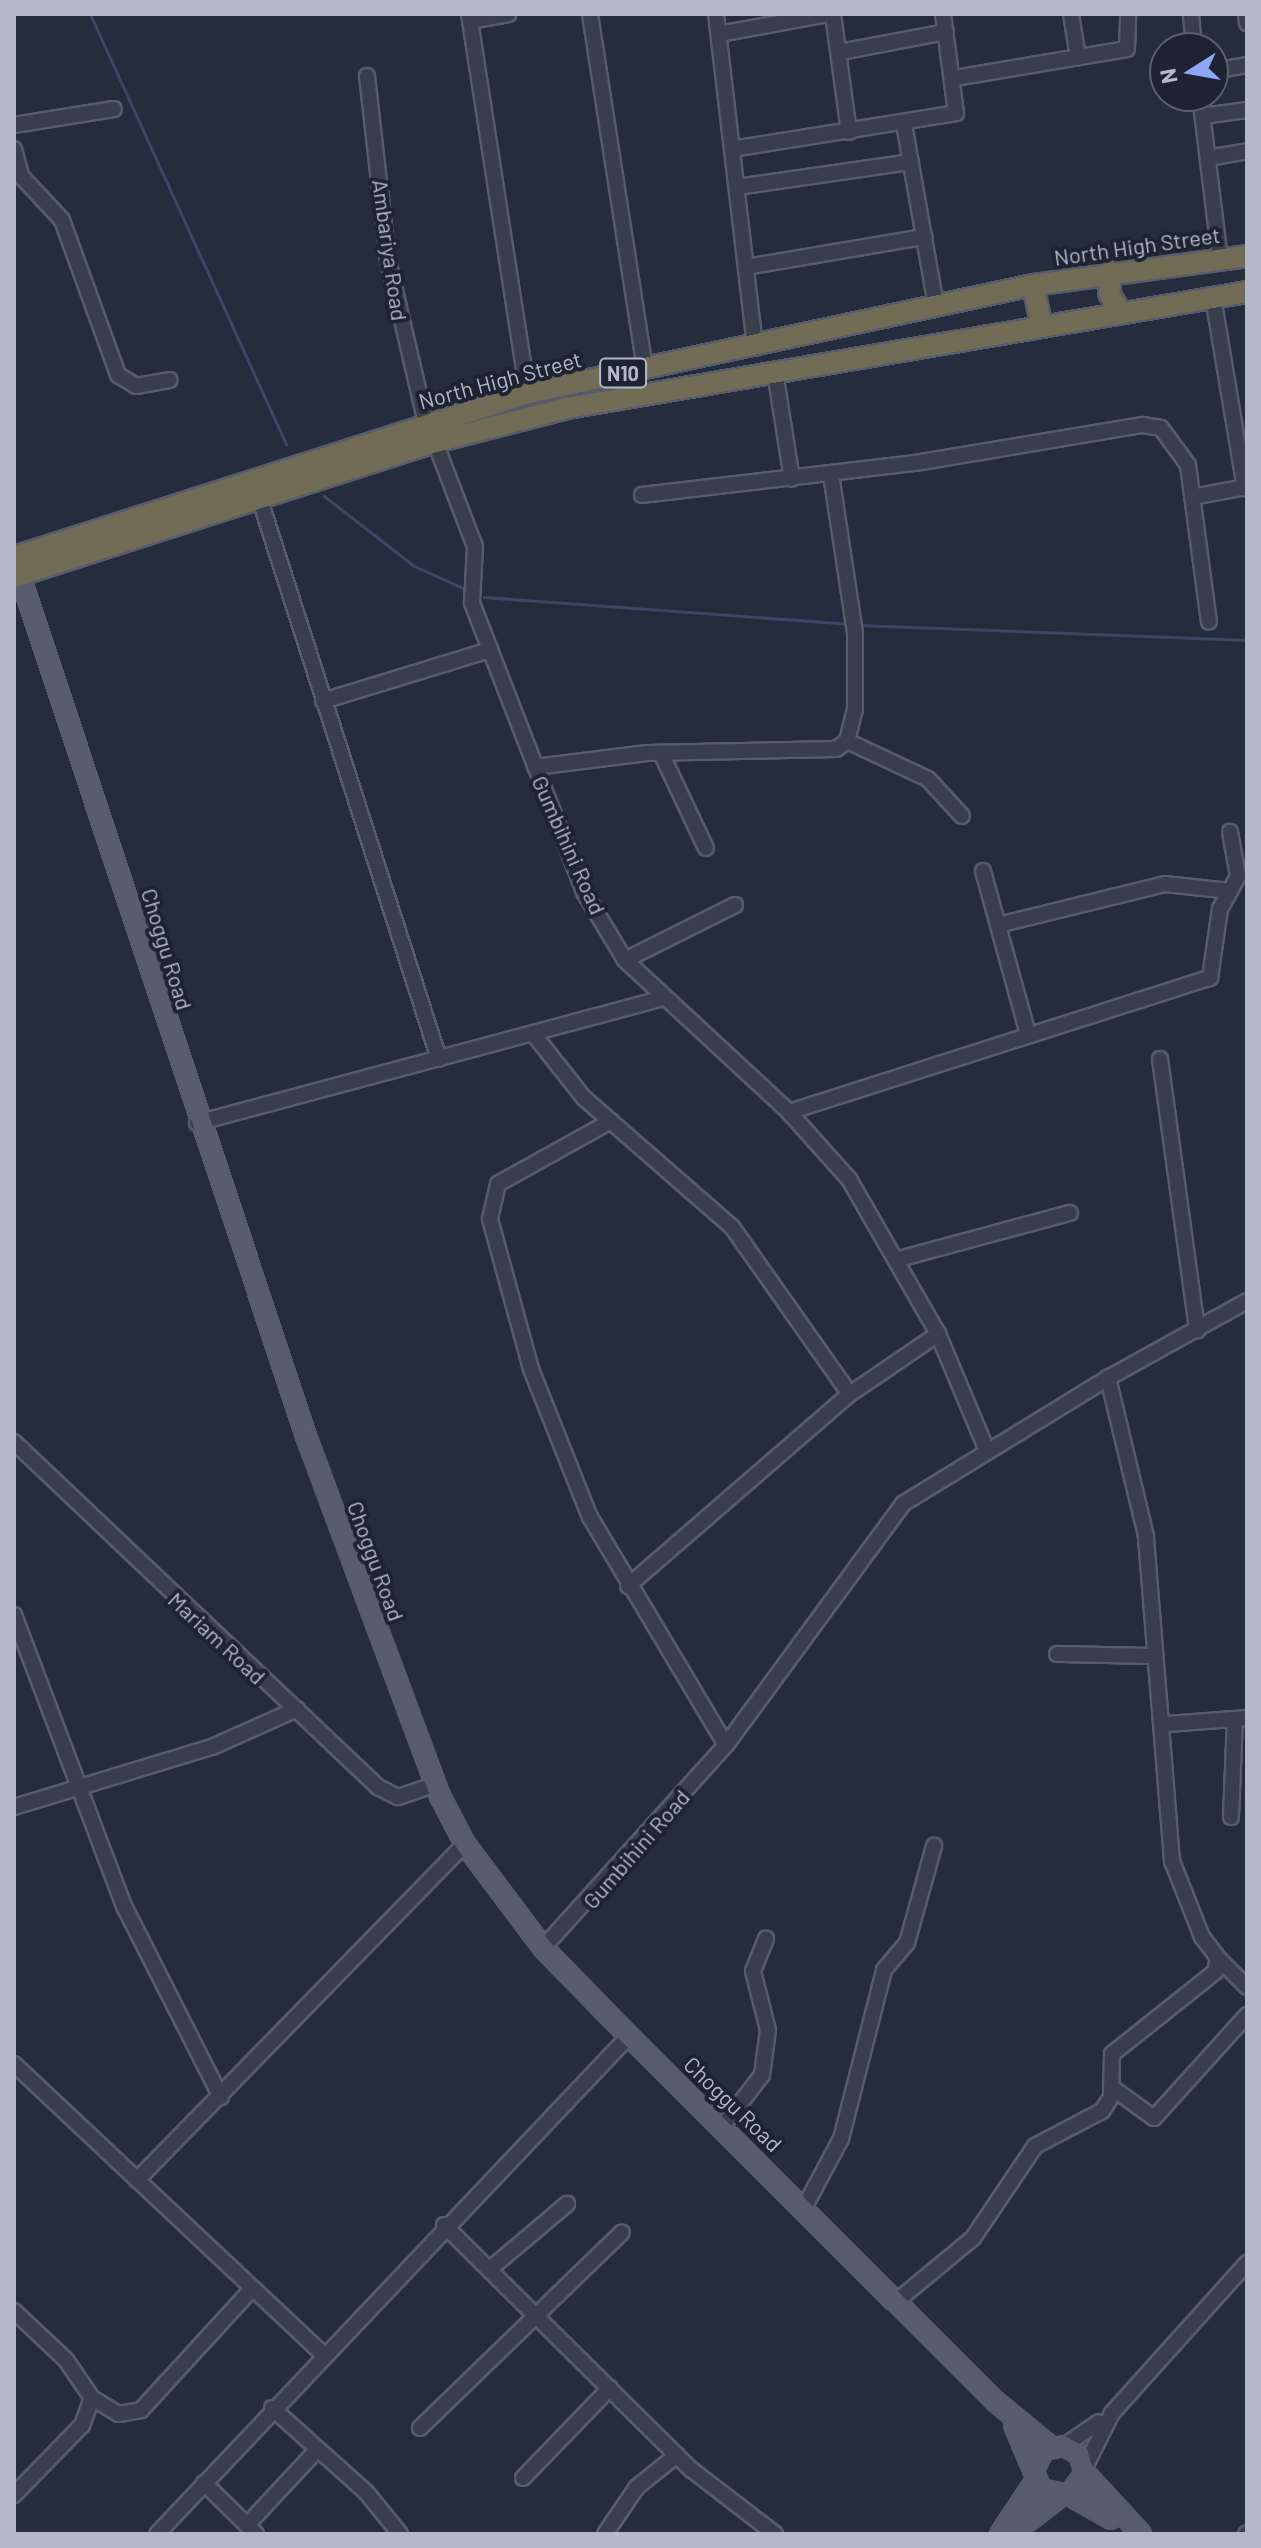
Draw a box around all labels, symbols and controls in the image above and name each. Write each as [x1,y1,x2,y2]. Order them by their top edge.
north arrow [1149,32,1229,112]
text: N [1153,67,1182,86]
street label: Ambariya Road [367,178,413,322]
street label: North High Street [1052,221,1222,271]
street label: North High Street [416,346,584,414]
road number: N10 [599,357,647,389]
street label: Gumbihini Road [527,772,611,918]
street label: Choggu Road [136,885,198,1013]
street label: Choggu Road [342,1498,410,1624]
street label: Mariam Road [163,1586,271,1690]
street label: Gumbihini Road [577,1784,695,1914]
street label: Choggu Road [679,2051,787,2157]

